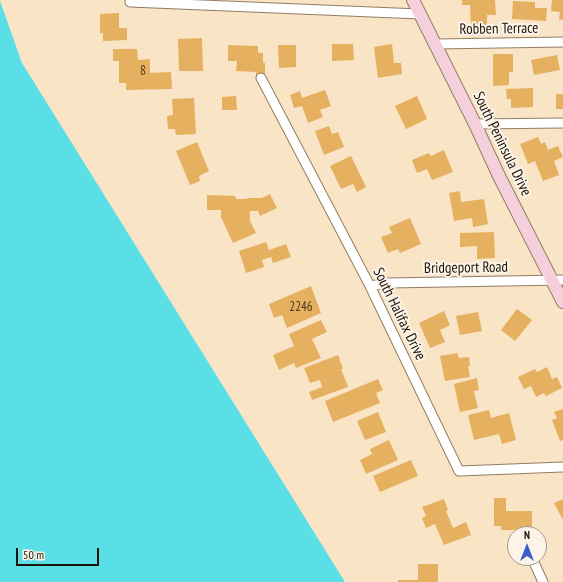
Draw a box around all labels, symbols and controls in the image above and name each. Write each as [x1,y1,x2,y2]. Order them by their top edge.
street label: Robben Terrace [459,19,539,39]
house number: 8 [140,63,146,79]
street label: South Peninsula Drive [469,89,535,199]
street label: Bridgeport Road [424,258,508,278]
street label: South Halifax Drive [369,265,429,363]
house number: 2246 [289,299,313,315]
north arrow [507,526,547,566]
text: N [524,528,530,542]
scale bar [18,540,101,566]
text: 50 m [23,547,44,562]

